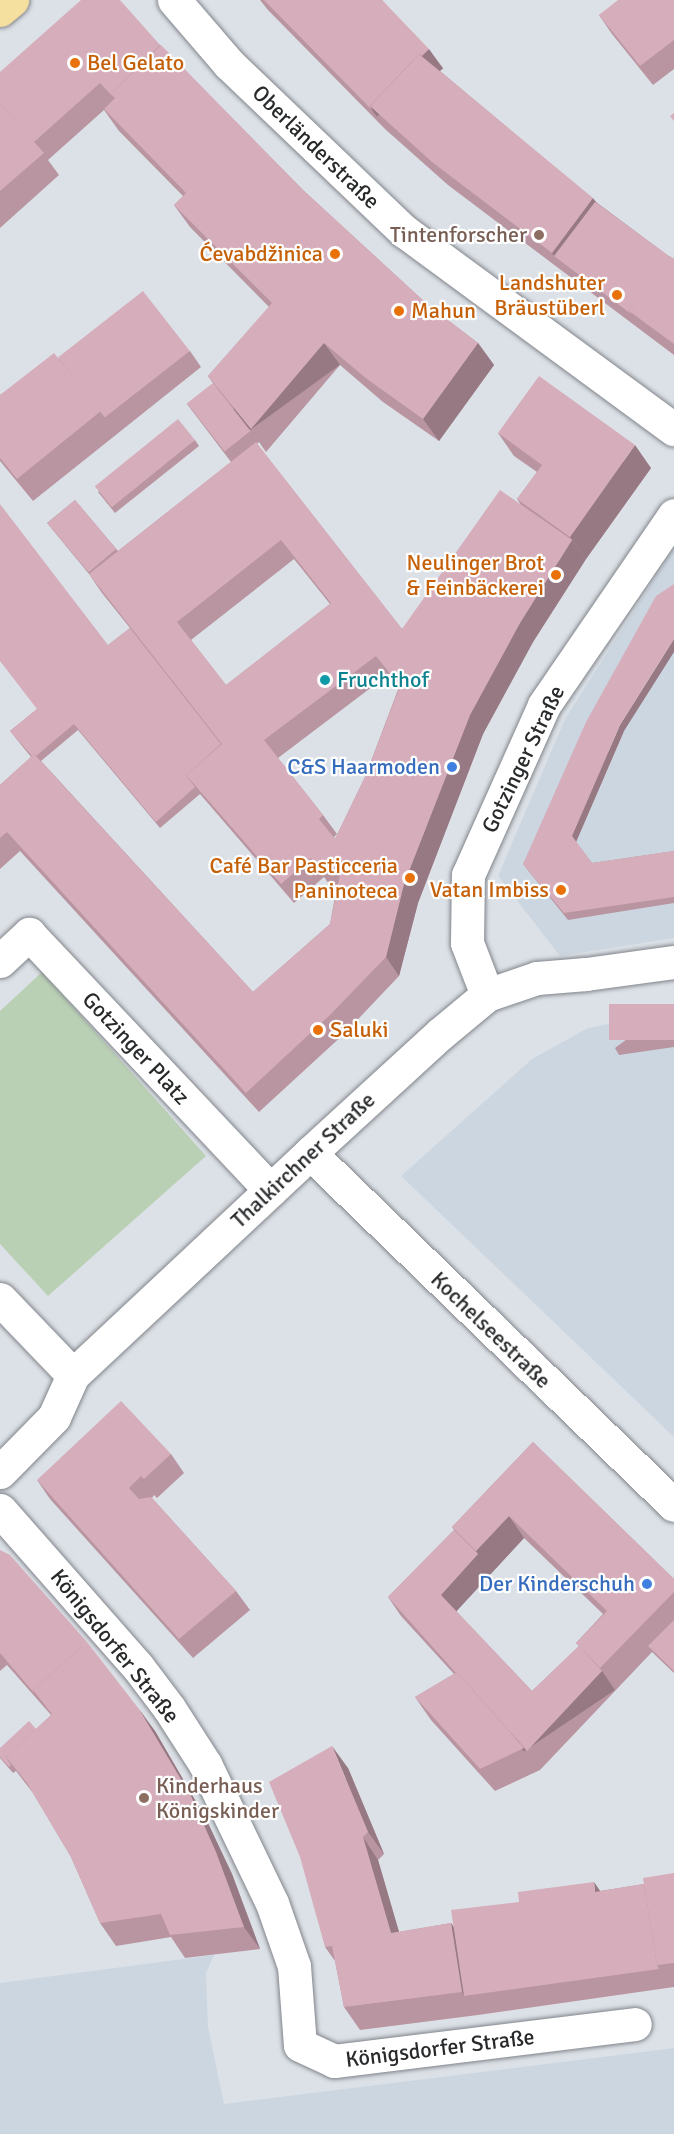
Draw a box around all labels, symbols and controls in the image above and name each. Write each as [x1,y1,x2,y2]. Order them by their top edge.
place label: Bel Gelato [87,50,184,76]
marker: Bel Gelato [68,56,82,70]
street label: Oberländerstraße [247,80,385,214]
place label: Tintenforscher [390,222,527,248]
marker: Tintenforscher [532,228,546,242]
place label: Ćevabdžinica [199,241,323,267]
marker: Ćevabdžinica [328,247,342,261]
place label: Landshuter Bräustüberl [494,269,605,320]
marker: Landshuter Bräustüberl [610,288,624,302]
place label: Mahun [411,298,476,324]
marker: Mahun [392,304,406,318]
place label: Neulinger Brot & Feinbäckerei [406,549,544,600]
marker: Neulinger Brot & Feinbäckerei [549,568,563,582]
place label: Fruchthof [337,667,429,693]
marker: Fruchthof [318,673,332,687]
street label: Gotzinger Straße [476,681,570,837]
place label: C&S Haarmoden [287,754,440,780]
marker: C&S Haarmoden [445,760,459,774]
place label: Café Bar Pasticceria Paninoteca [210,852,398,903]
marker: Café Bar Pasticceria Paninoteca [403,871,417,885]
place label: Vatan Imbiss [430,877,549,903]
marker: Vatan Imbiss [554,883,568,897]
street label: Gotzinger Platz [77,986,195,1110]
place label: Saluki [330,1017,388,1043]
marker: Saluki [311,1023,325,1037]
street label: Thalkirchner Straße [226,1087,380,1233]
street label: Kochelseestraße [425,1266,557,1394]
street label: Königsdorfer Straße [45,1564,185,1728]
place label: Der Kinderschuh [479,1571,635,1597]
marker: Der Kinderschuh [640,1577,654,1591]
place label: Kinderhaus Königskinder [156,1772,279,1824]
marker: Kinderhaus Königskinder [137,1791,151,1805]
street label: Königsdorfer Straße [344,2023,536,2073]

